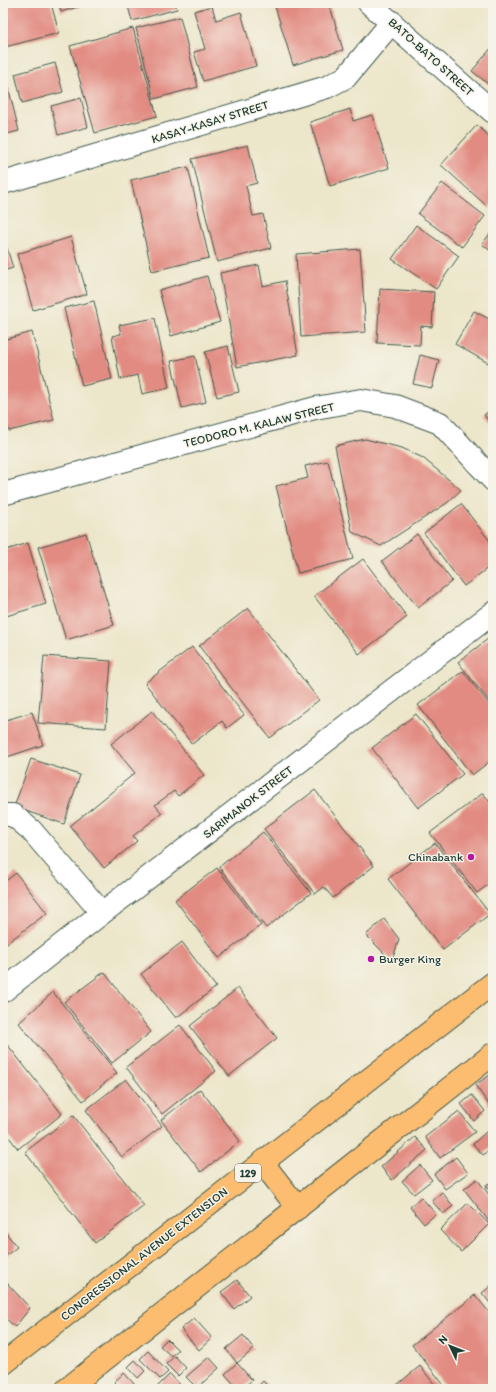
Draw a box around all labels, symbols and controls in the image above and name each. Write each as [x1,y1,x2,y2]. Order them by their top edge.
street label: BATO-BATO STREET [385,15,477,99]
street label: KASAY-KASAY STREET [150,97,270,146]
street label: TEODORO M. KALAW STREET [182,399,336,451]
street label: SARIMANOK STREET [200,762,296,841]
place label: Chinabank [408,850,463,864]
marker: Chinabank [466,852,476,862]
place label: Burger King [379,952,442,966]
marker: Burger King [366,954,376,964]
road number: 129 [235,1164,261,1182]
street label: CONGRESSIONAL AVENUE EXTENSION [58,1184,230,1324]
north arrow [430,1326,470,1366]
text: N [436,1332,450,1347]

